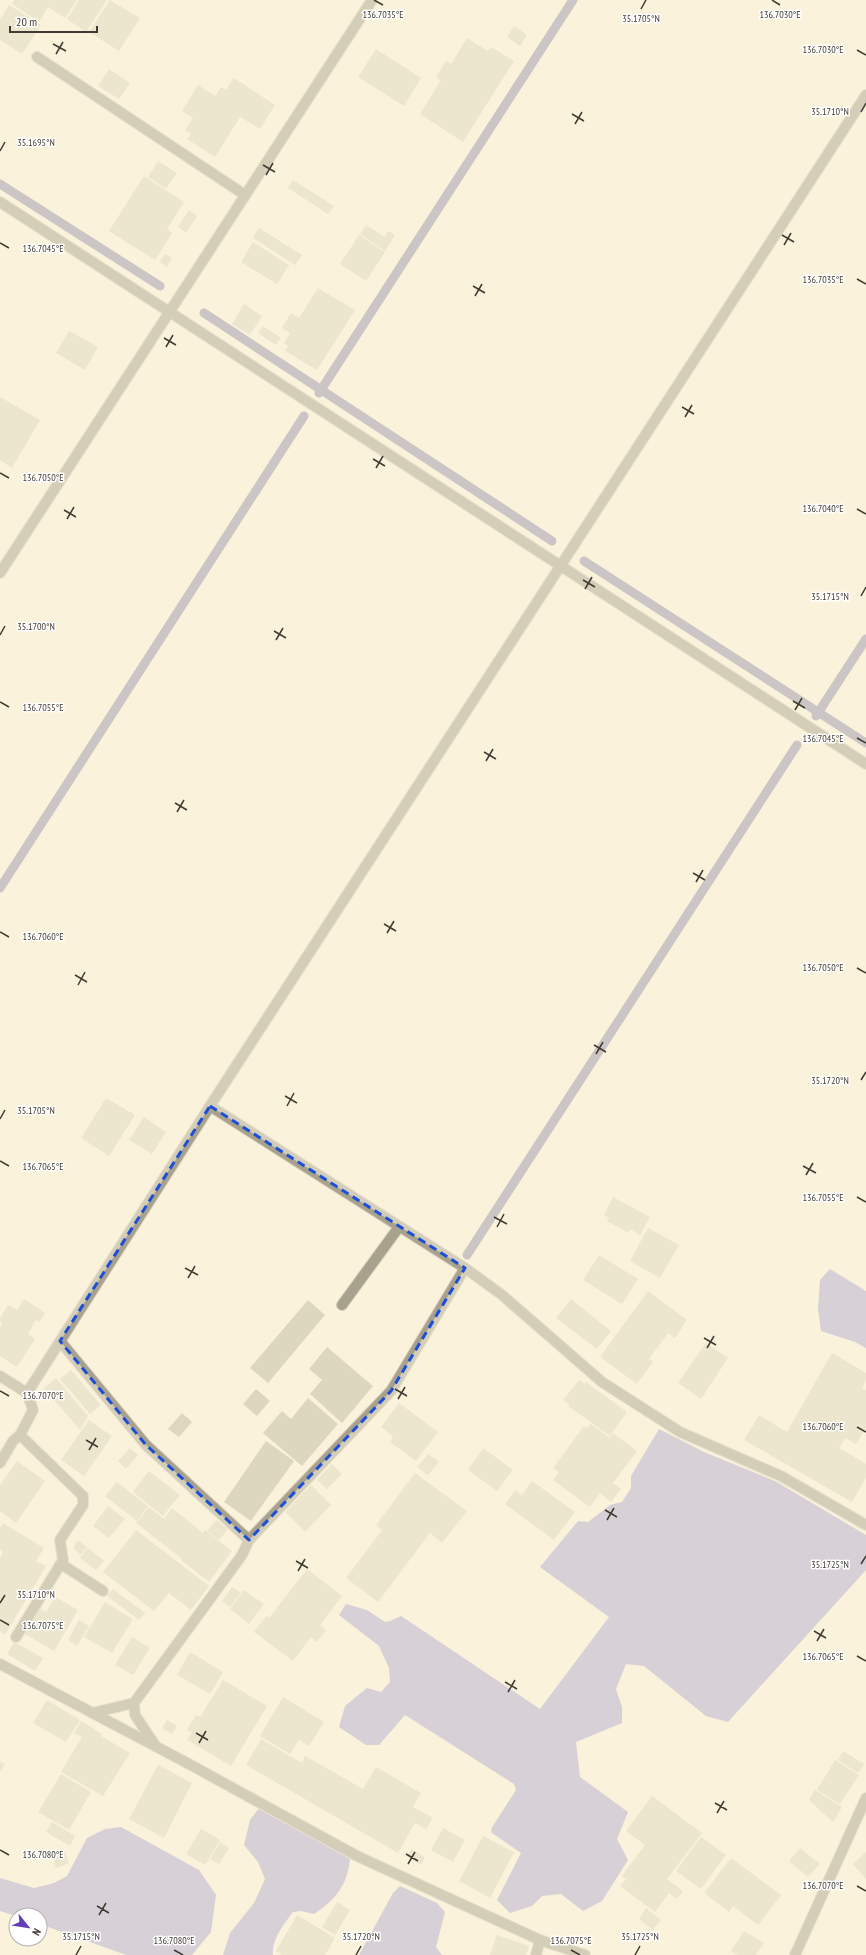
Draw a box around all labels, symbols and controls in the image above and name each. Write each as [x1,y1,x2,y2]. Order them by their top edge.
scale bar [10,8,97,34]
text: 136.7035°E [363,8,404,21]
text: 136.7030°E [760,8,801,21]
text: 35.1705°N [622,12,660,25]
text: 20 m [16,14,37,29]
text: 136.7030°E [803,43,844,56]
text: 35.1710°N [811,105,849,118]
text: 35.1695°N [17,136,55,149]
text: 136.7045°E [23,242,64,255]
text: 136.7035°E [803,273,844,286]
text: 136.7050°E [23,471,64,484]
text: 136.7040°E [803,502,844,515]
text: 35.1715°N [811,590,849,603]
text: 35.1700°N [17,620,55,633]
text: 136.7055°E [23,701,64,714]
text: 136.7045°E [803,732,844,745]
text: 136.7060°E [23,930,64,943]
text: 136.7050°E [803,961,844,974]
text: 35.1720°N [811,1074,849,1087]
text: 35.1705°N [17,1104,55,1117]
text: 136.7065°E [23,1160,64,1173]
text: 136.7055°E [803,1191,844,1204]
text: 136.7070°E [23,1389,64,1402]
text: 136.7060°E [803,1420,844,1433]
text: 35.1725°N [811,1558,849,1571]
text: 35.1710°N [17,1588,55,1601]
text: 136.7075°E [23,1619,64,1632]
text: 136.7065°E [803,1650,844,1663]
text: 136.7080°E [23,1848,64,1861]
text: 136.7070°E [803,1879,844,1892]
north arrow [8,1907,48,1947]
text: N [29,1926,44,1938]
text: 35.1715°N [62,1930,100,1943]
text: 35.1720°N [342,1930,380,1943]
text: 35.1725°N [621,1930,659,1943]
text: 136.7080°E [154,1934,195,1947]
text: 136.7075°E [551,1934,592,1947]

